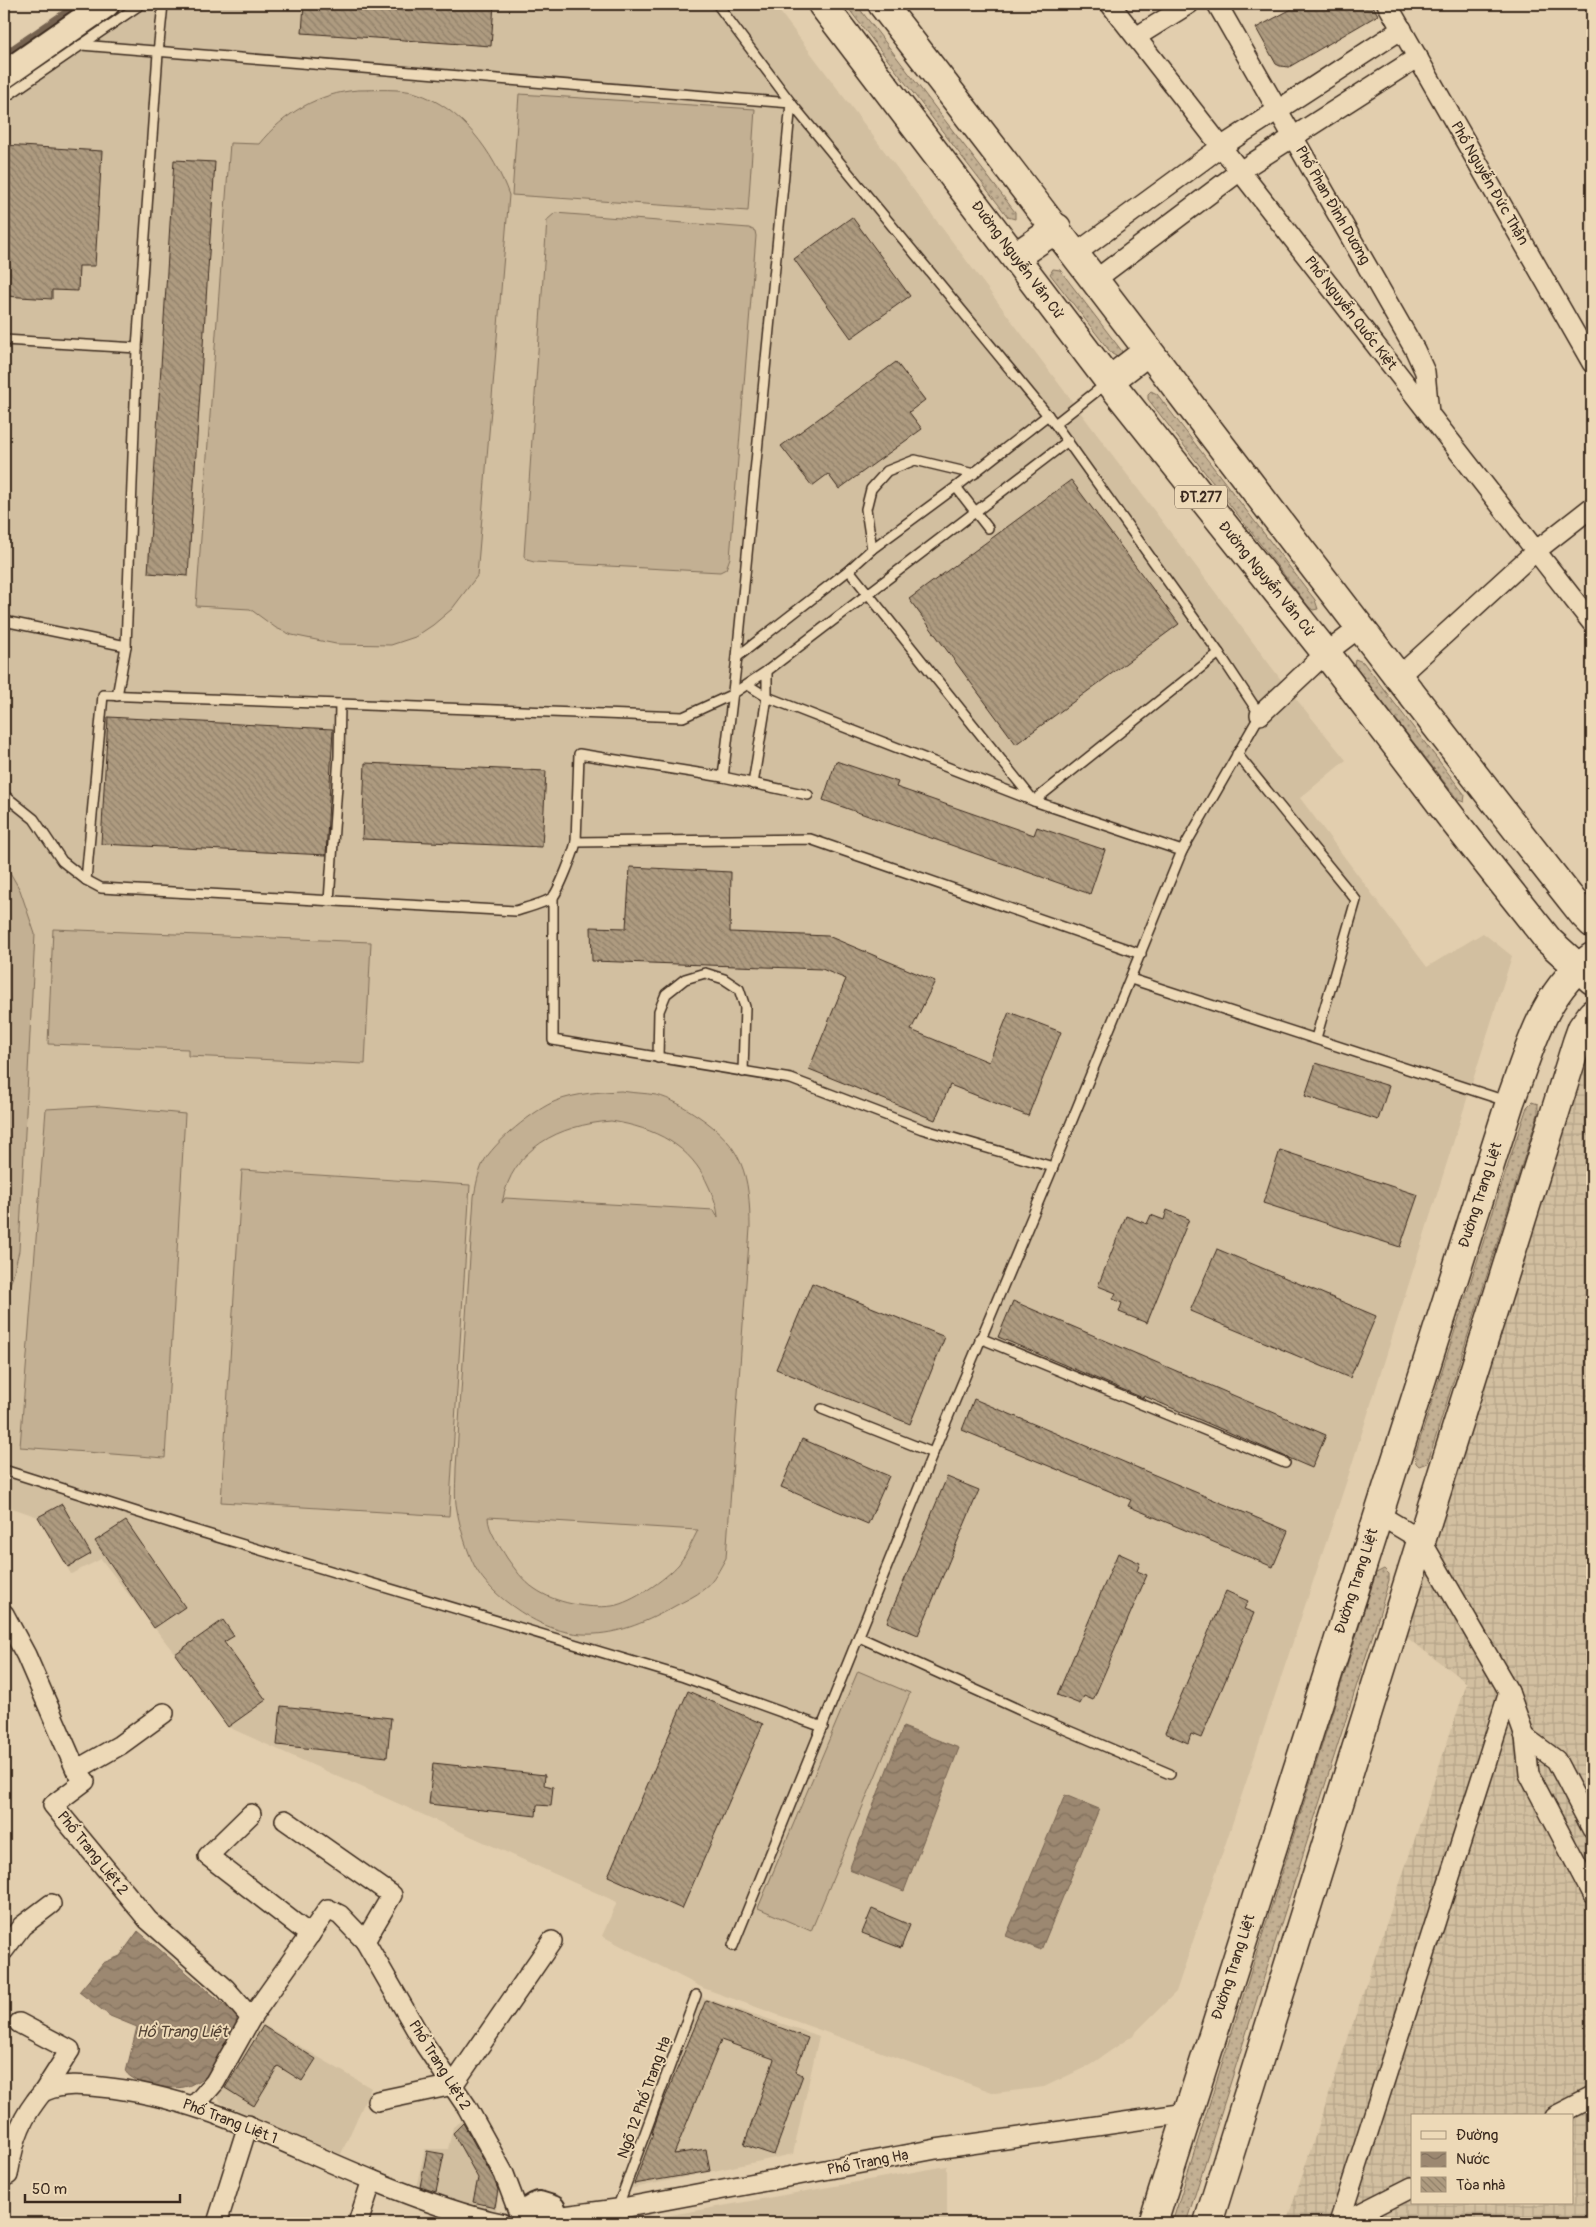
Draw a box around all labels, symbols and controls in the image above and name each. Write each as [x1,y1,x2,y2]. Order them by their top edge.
street label: Phố Nguyễn Đức Thận [1446,118,1533,249]
street label: Phố Phan Đình Dương [1291,142,1374,268]
street label: Đường Nguyễn Văn Cừ [967,197,1068,323]
street label: Phố Nguyễn Quốc Kiệt [1300,252,1402,375]
road number: ĐT.277 [1175,486,1227,508]
street label: Đường Nguyễn Văn Cừ [1214,517,1319,641]
street label: Đường Trang Liệt [1454,1139,1507,1250]
street label: Đường Trang Liệt [1330,1525,1383,1636]
street label: Phố Trang Liệt 2 [53,1807,132,1899]
street label: Đường Trang Liệt [1207,1911,1260,2022]
street label: Phố Trang Liệt 2 [404,2017,475,2114]
water label: Hồ Trang Liệt [137,2022,229,2042]
street label: Ngõ 12 Phố Trang Hạ [613,2033,676,2161]
street label: Phố Trang Liệt 1 [180,2095,280,2148]
legend [1411,2114,1574,2204]
text: Đường [1456,2126,1498,2145]
street label: Phố Trang Hạ [826,2145,911,2180]
text: Nước [1456,2150,1490,2169]
scale bar [25,2172,180,2204]
text: Tòa nhà [1456,2176,1505,2195]
text: 50 m [32,2180,67,2199]

